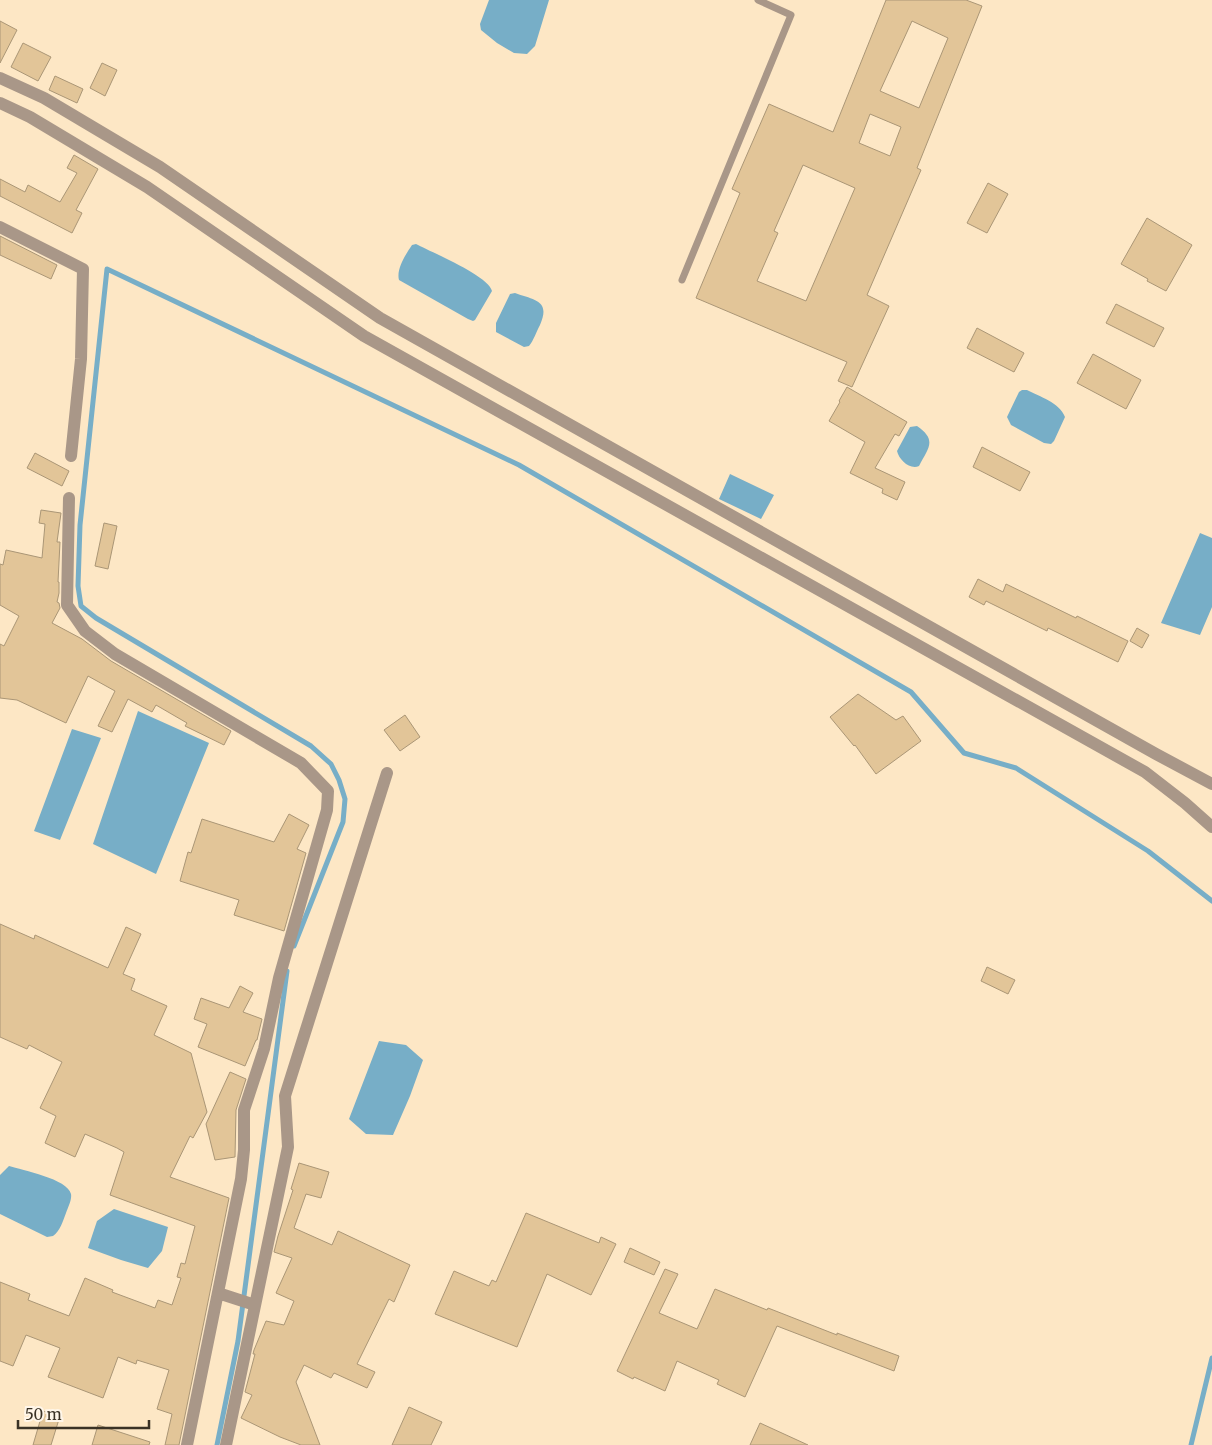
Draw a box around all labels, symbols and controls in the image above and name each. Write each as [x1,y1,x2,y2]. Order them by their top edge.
scale bar [18,1398,149,1430]
text: 50 m [25,1405,62,1424]

